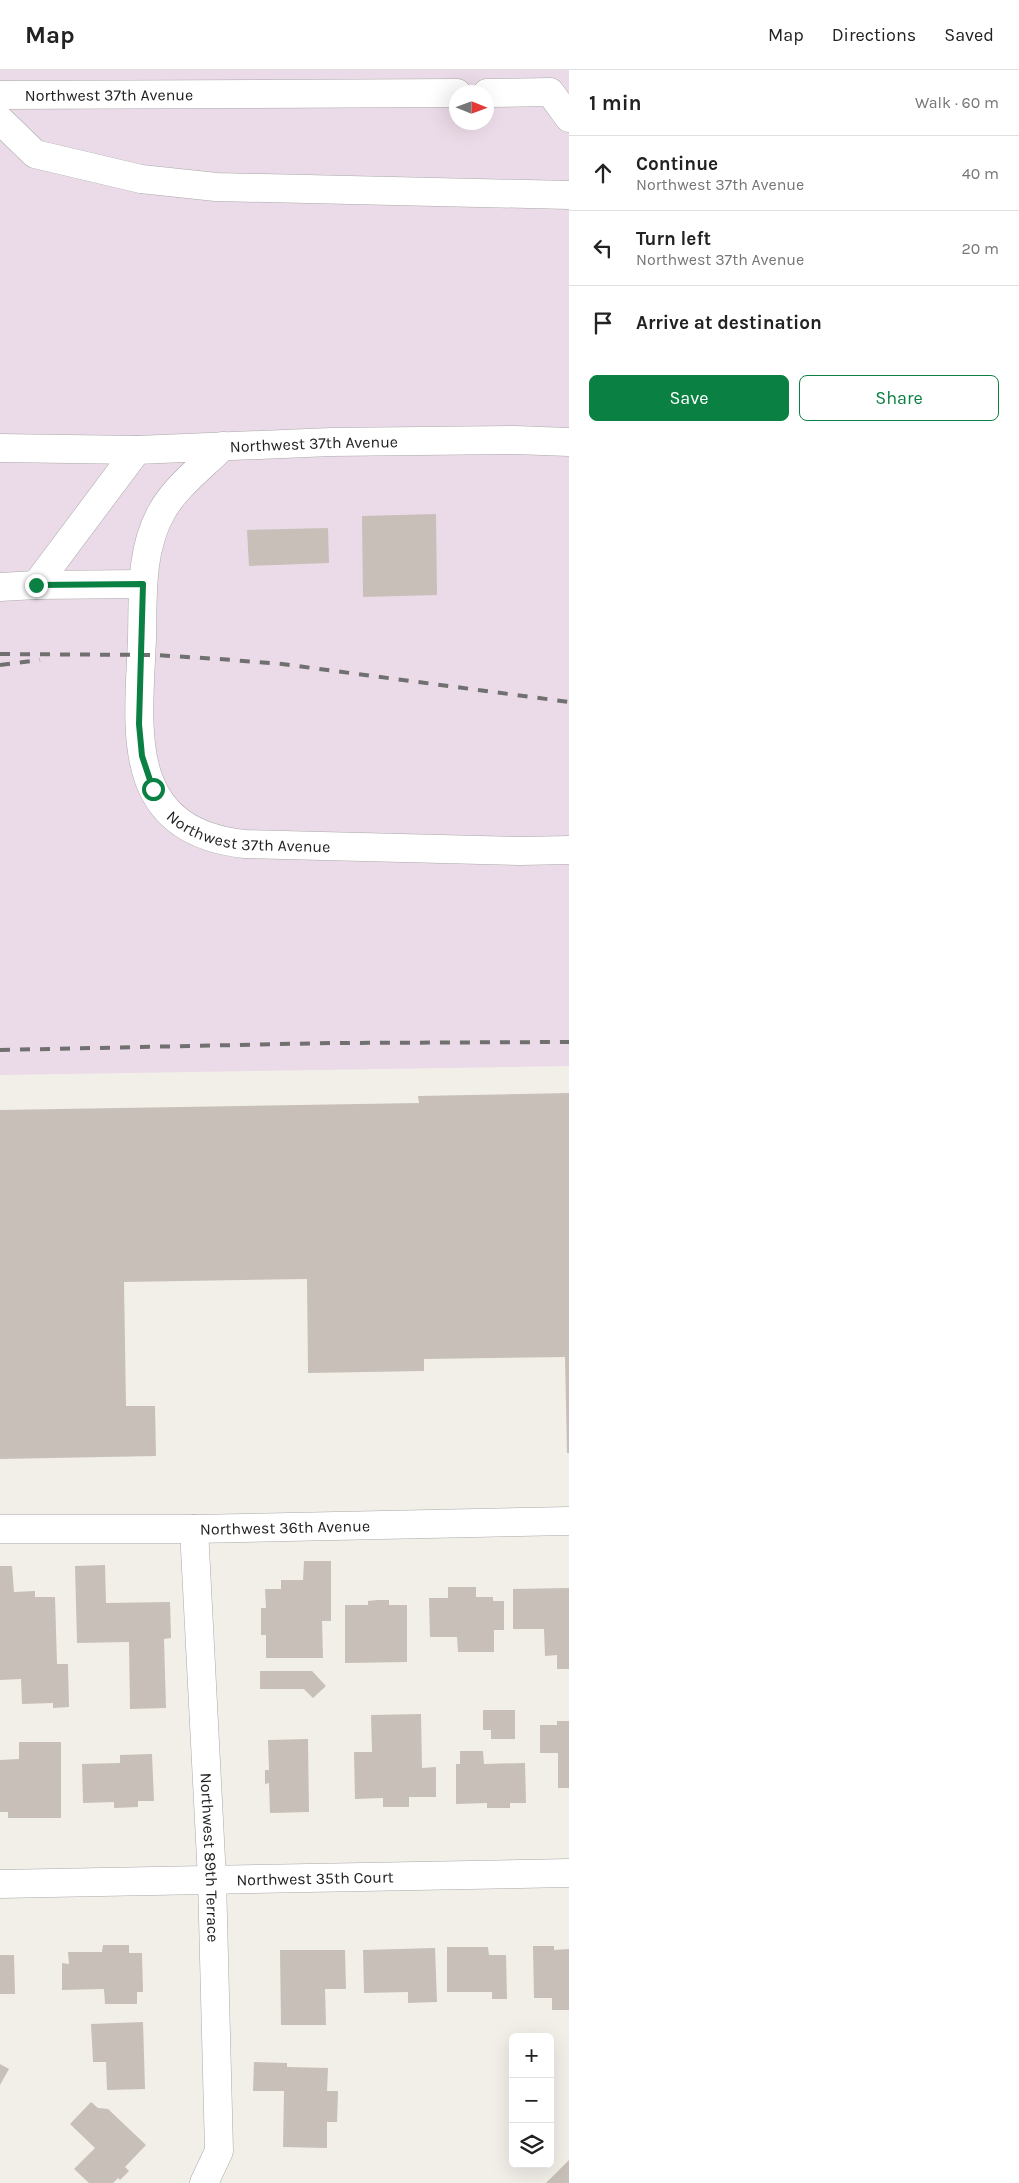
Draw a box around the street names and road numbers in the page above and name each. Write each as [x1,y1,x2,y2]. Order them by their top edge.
street label: Northwest 37th Avenue [25,85,193,104]
street label: Northwest 37th Avenue [229,432,398,456]
street label: Northwest 37th Avenue [163,806,331,856]
street label: Northwest 36th Avenue [200,1516,370,1538]
street label: Northwest 89th Terrace [197,1772,223,1943]
street label: Northwest 35th Court [236,1867,394,1889]

